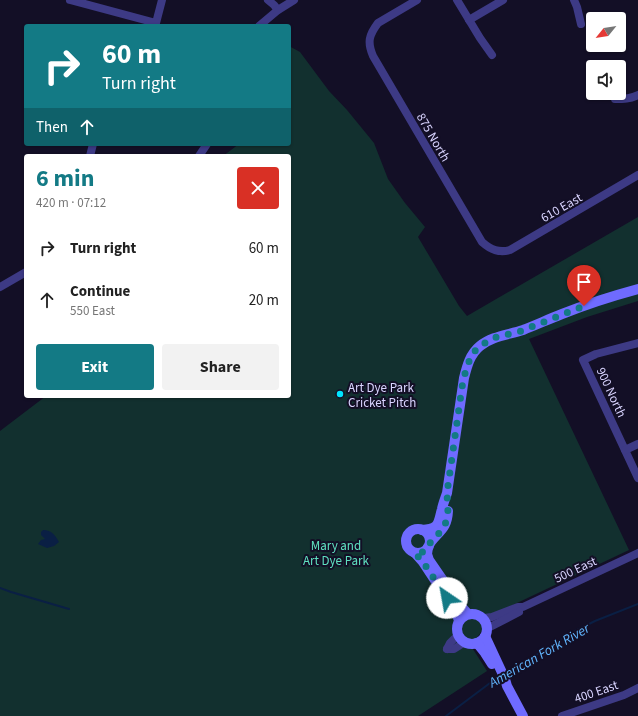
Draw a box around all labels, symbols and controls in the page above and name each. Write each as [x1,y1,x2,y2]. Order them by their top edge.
north arrow [586,12,626,52]
map controls [586,12,626,100]
text: 60 m [102,34,161,74]
icon: right [36,40,88,92]
button: sound [586,60,626,100]
text: Turn right [102,71,176,96]
street label: 875 North [412,110,454,165]
icon: ahead [76,116,98,138]
text: Then [36,117,68,138]
text: 6 min [36,161,94,196]
button: close [237,167,279,209]
street label: 610 East [538,189,586,227]
text: 420 m · 07:12 [36,194,106,212]
icon: right [36,237,58,259]
text: Turn right [70,238,136,259]
text: 60 m [249,238,279,259]
pin [567,265,601,306]
icon: arrive [573,271,595,293]
text: Continue [70,281,130,302]
icon: ahead [36,289,58,311]
text: 20 m [249,290,279,311]
text: 550 East [70,302,115,320]
button: Exit [36,344,154,390]
button: Share [162,344,279,390]
street label: 900 North [592,364,631,420]
place label: Art Dye Park Cricket Pitch [348,379,416,412]
marker: Art Dye Park Cricket Pitch [335,389,345,399]
park label: Mary and Art Dye Park [303,537,370,570]
street label: 500 East [551,552,600,588]
position arrow [426,577,468,619]
water label: American Fork River [484,618,595,693]
street label: 400 East [572,676,621,708]

